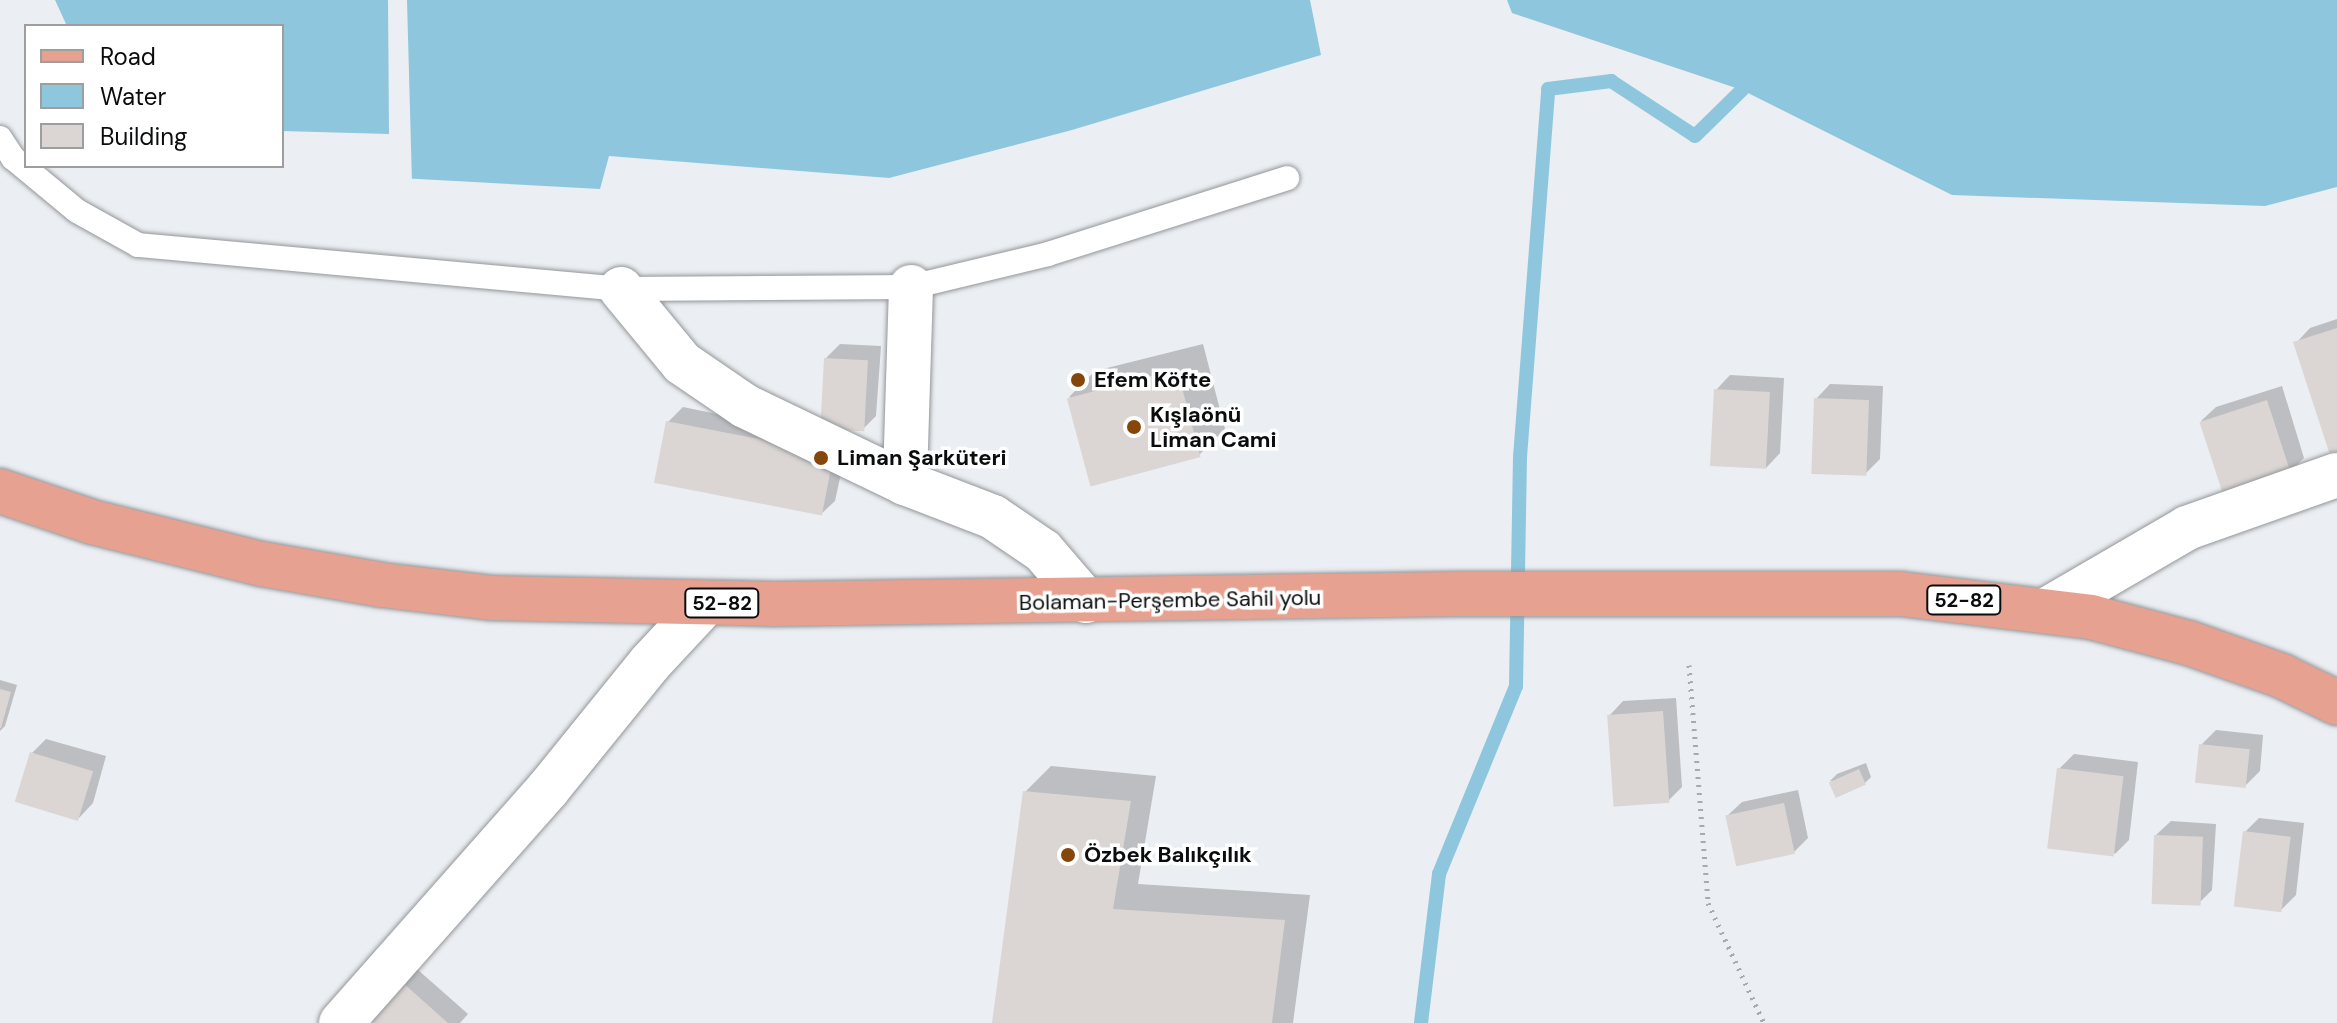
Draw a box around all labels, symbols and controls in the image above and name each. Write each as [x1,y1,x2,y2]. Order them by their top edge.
legend [24,24,284,168]
text: Road [100,41,156,72]
text: Water [100,81,166,112]
text: Building [100,121,187,152]
place label: Efem Köfte [1094,367,1211,393]
marker: Efem Köfte [1069,371,1087,389]
place label: Kışlaönü Liman Cami [1150,401,1276,452]
marker: Kışlaönü Liman Cami [1125,418,1143,436]
place label: Liman Şarküteri [837,445,1007,471]
marker: Liman Şarküteri [812,449,830,467]
street label: Bolaman-Perşembe Sahil yolu [1019,584,1321,616]
road number: 52-82 [1926,584,2002,616]
road number: 52-82 [684,587,760,619]
place label: Özbek Balıkçılık [1084,842,1252,868]
marker: Özbek Balıkçılık [1059,846,1077,864]

